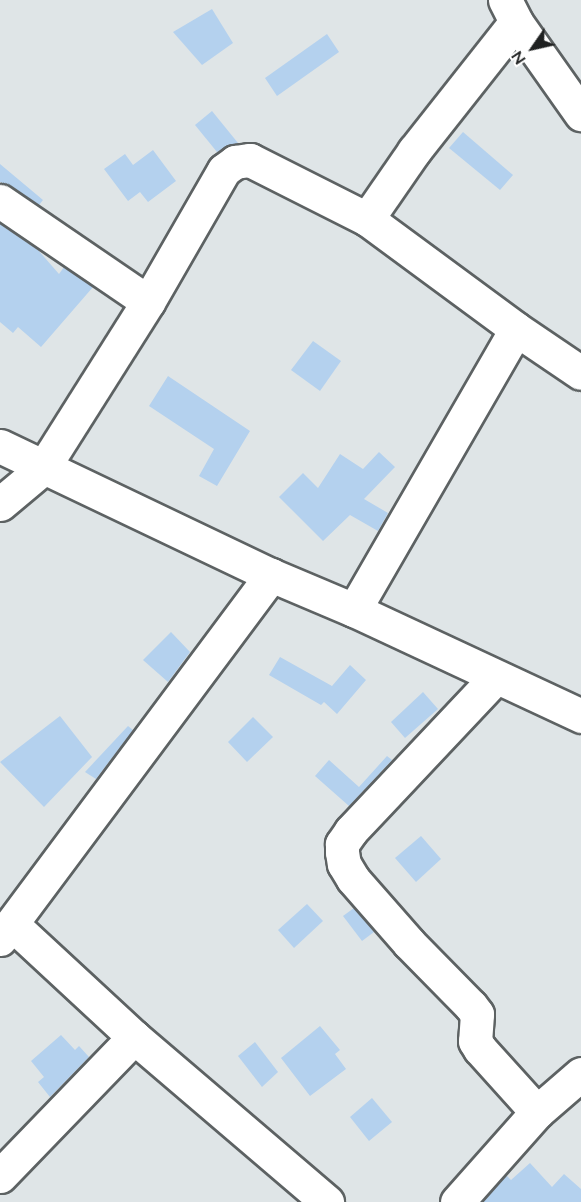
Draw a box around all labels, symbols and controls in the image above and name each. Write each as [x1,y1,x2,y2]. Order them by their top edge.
north arrow [503,18,563,78]
text: N [506,47,530,69]

